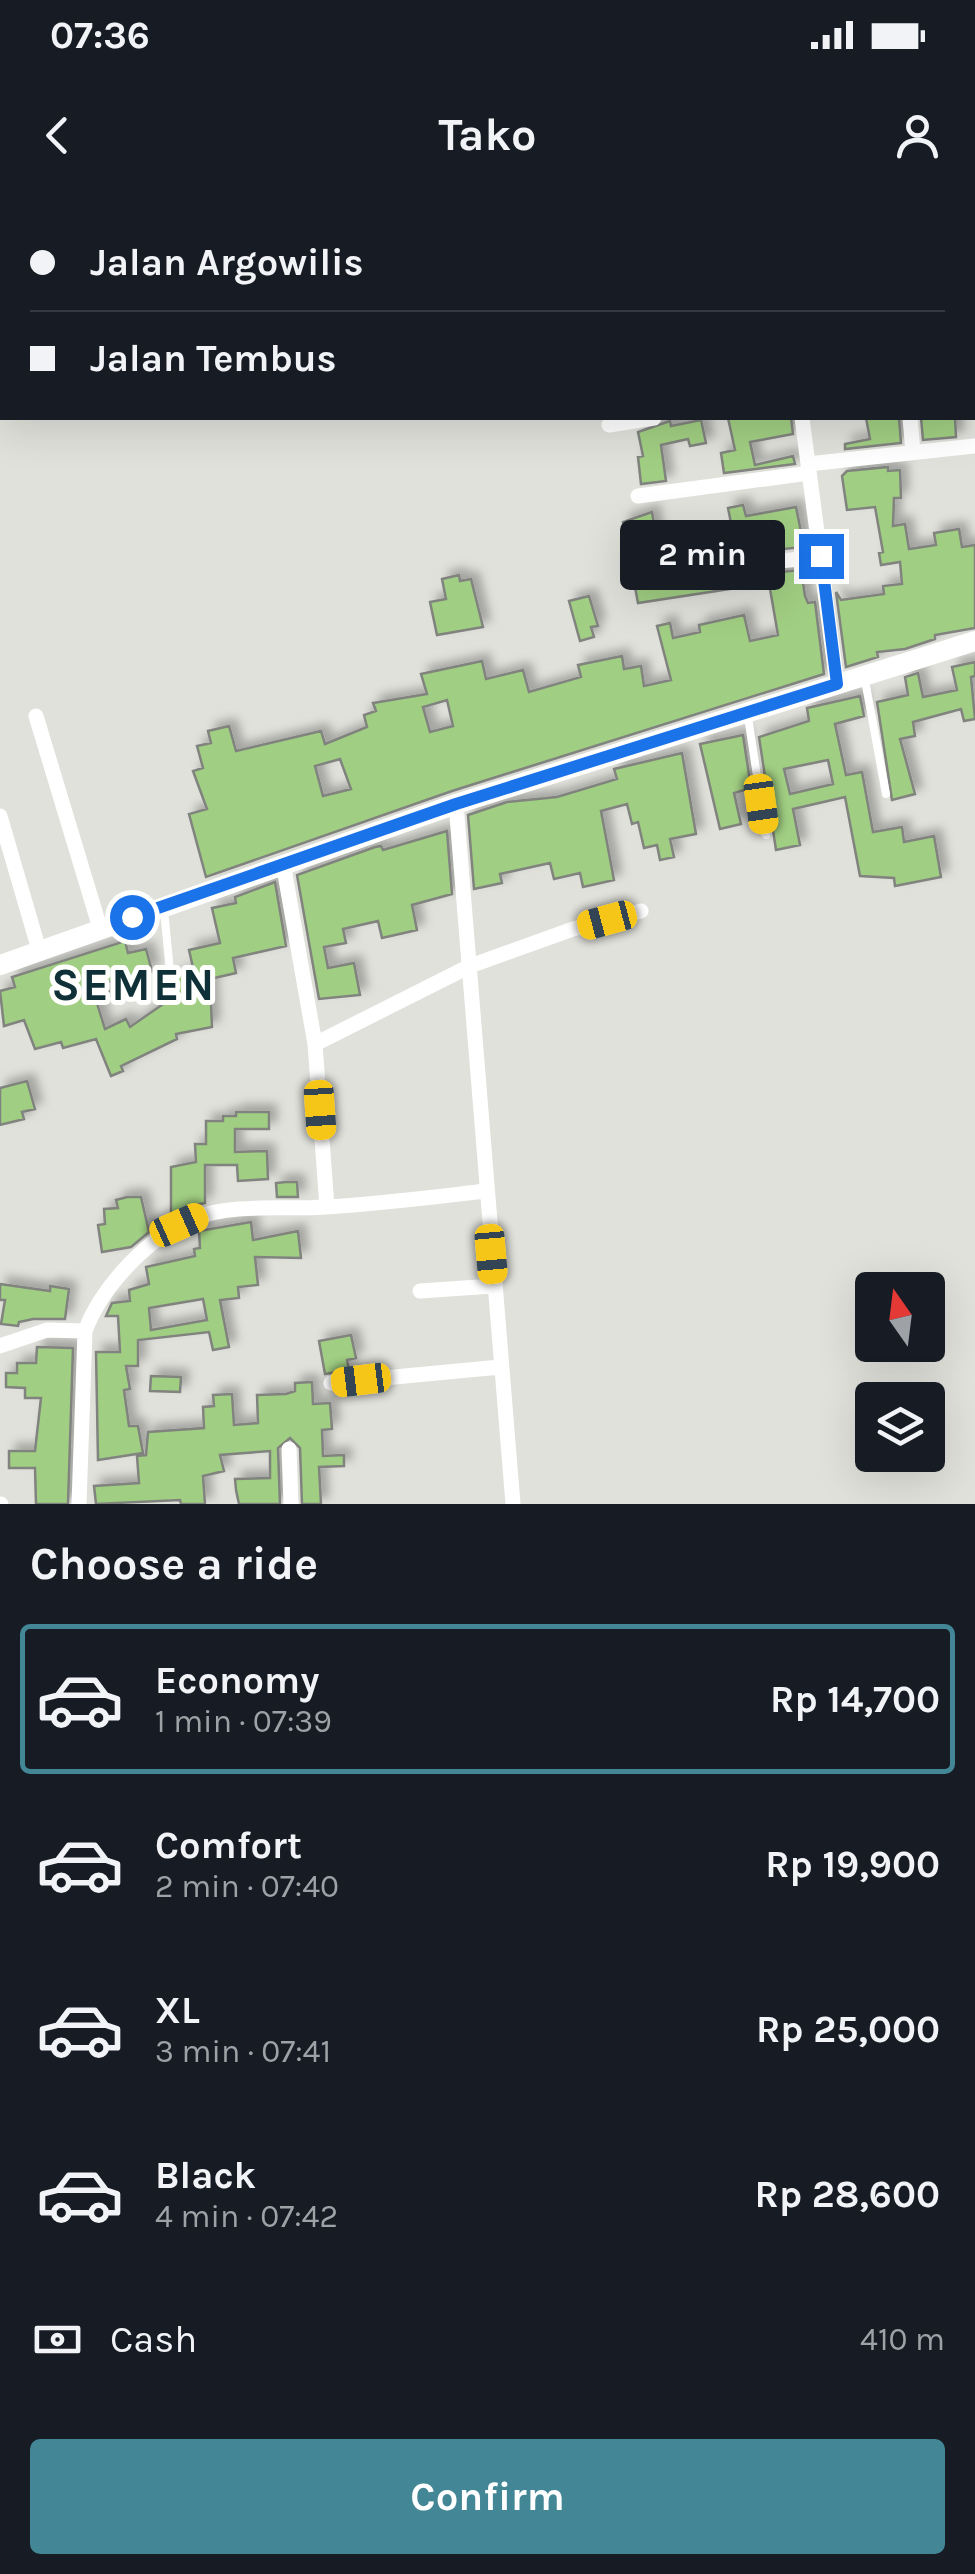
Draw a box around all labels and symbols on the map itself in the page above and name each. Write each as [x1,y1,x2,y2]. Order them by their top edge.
callout: 2 min [621,521,786,591]
route end [799,534,844,579]
car [742,772,780,836]
route start [110,895,155,940]
car [574,898,640,942]
district label: SEMEN [51,959,217,1011]
car [303,1079,337,1141]
car [145,1199,213,1251]
car [473,1223,509,1285]
north arrow [855,1272,945,1362]
car [329,1361,393,1399]

